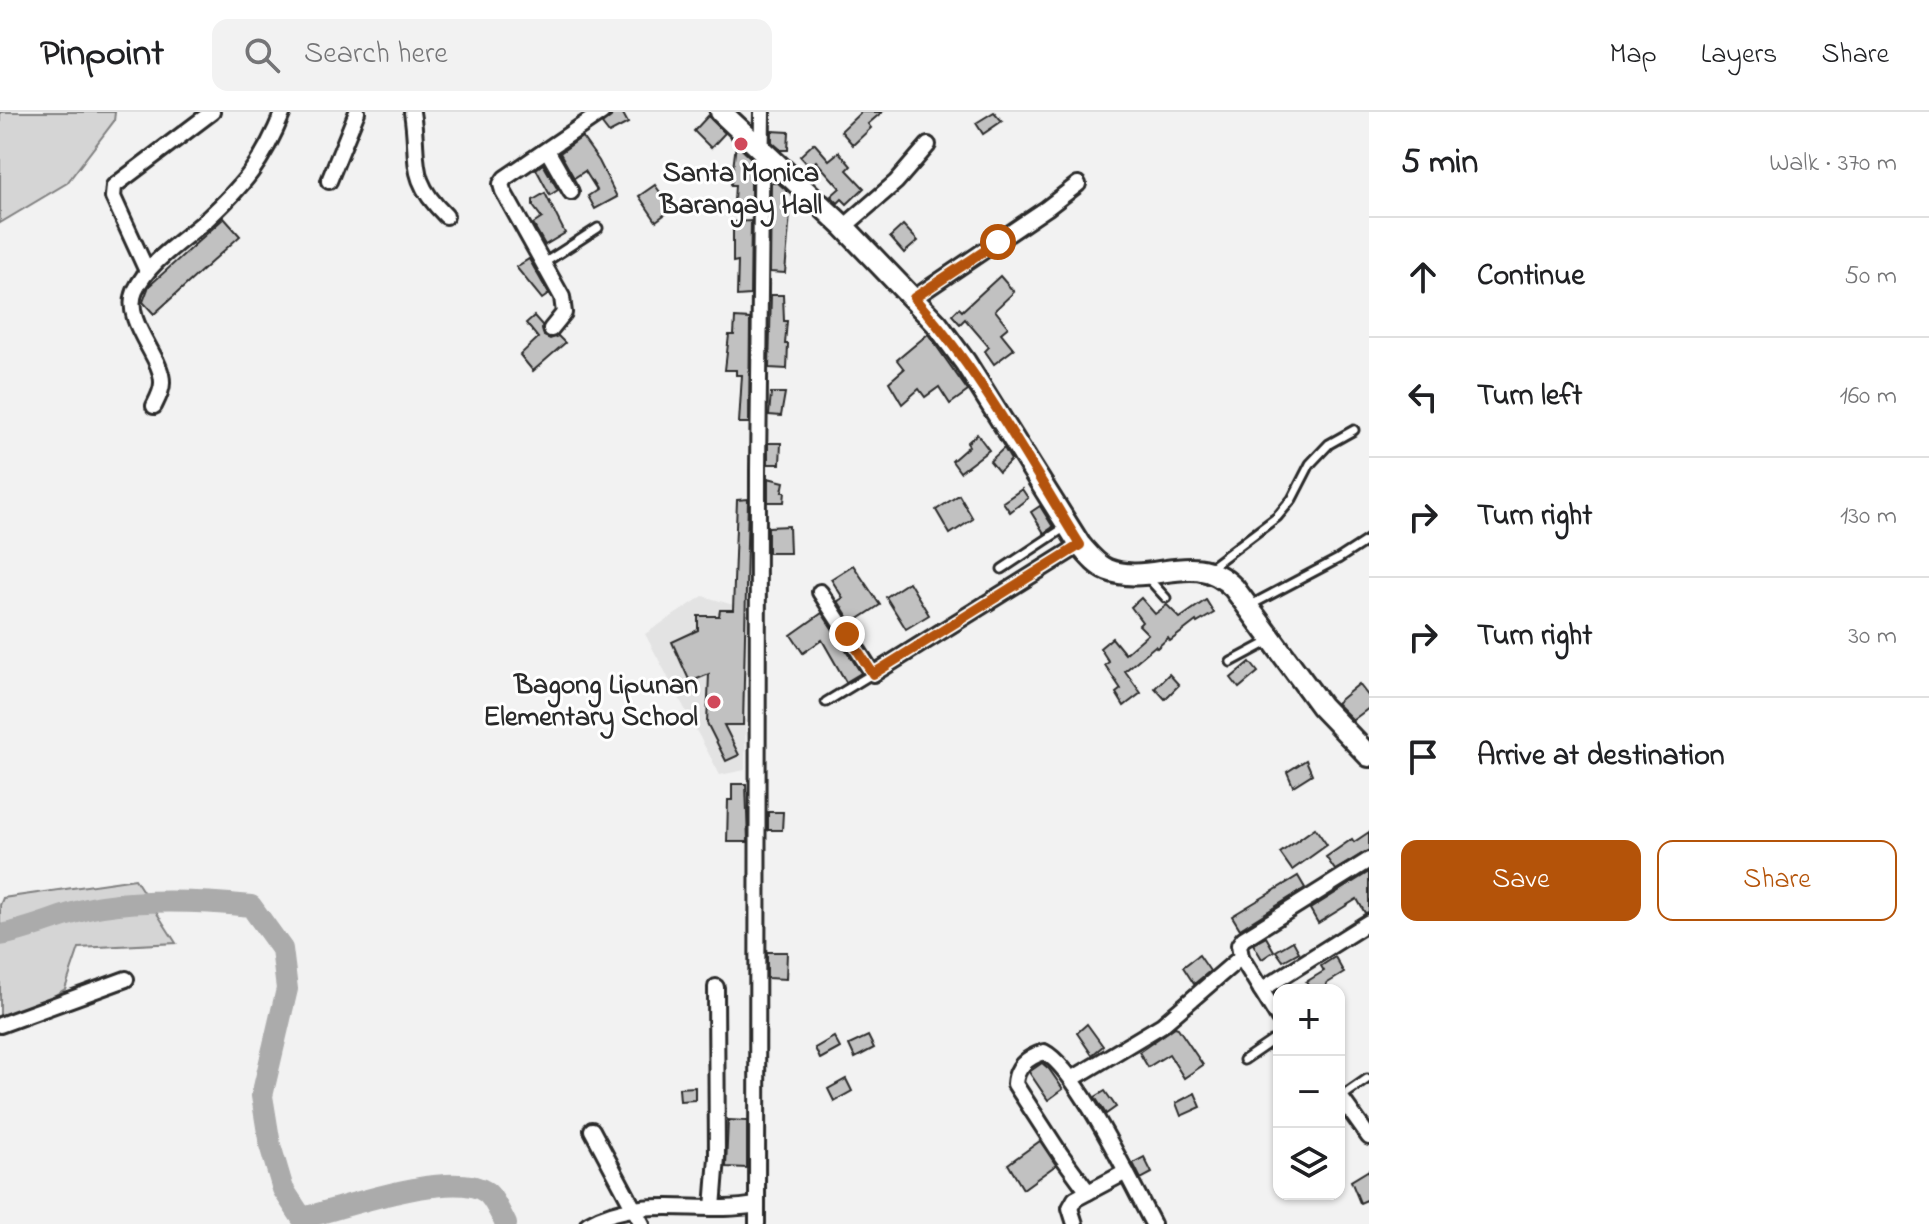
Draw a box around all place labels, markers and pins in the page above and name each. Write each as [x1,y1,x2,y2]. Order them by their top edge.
marker: Santa Monica Barangay Hall [732,135,750,153]
place label: Santa Monica Barangay Hall [658,154,823,228]
place label: Bagong Lipunan Elementary School [483,666,698,739]
marker: Bagong Lipunan Elementary School [705,693,723,711]

